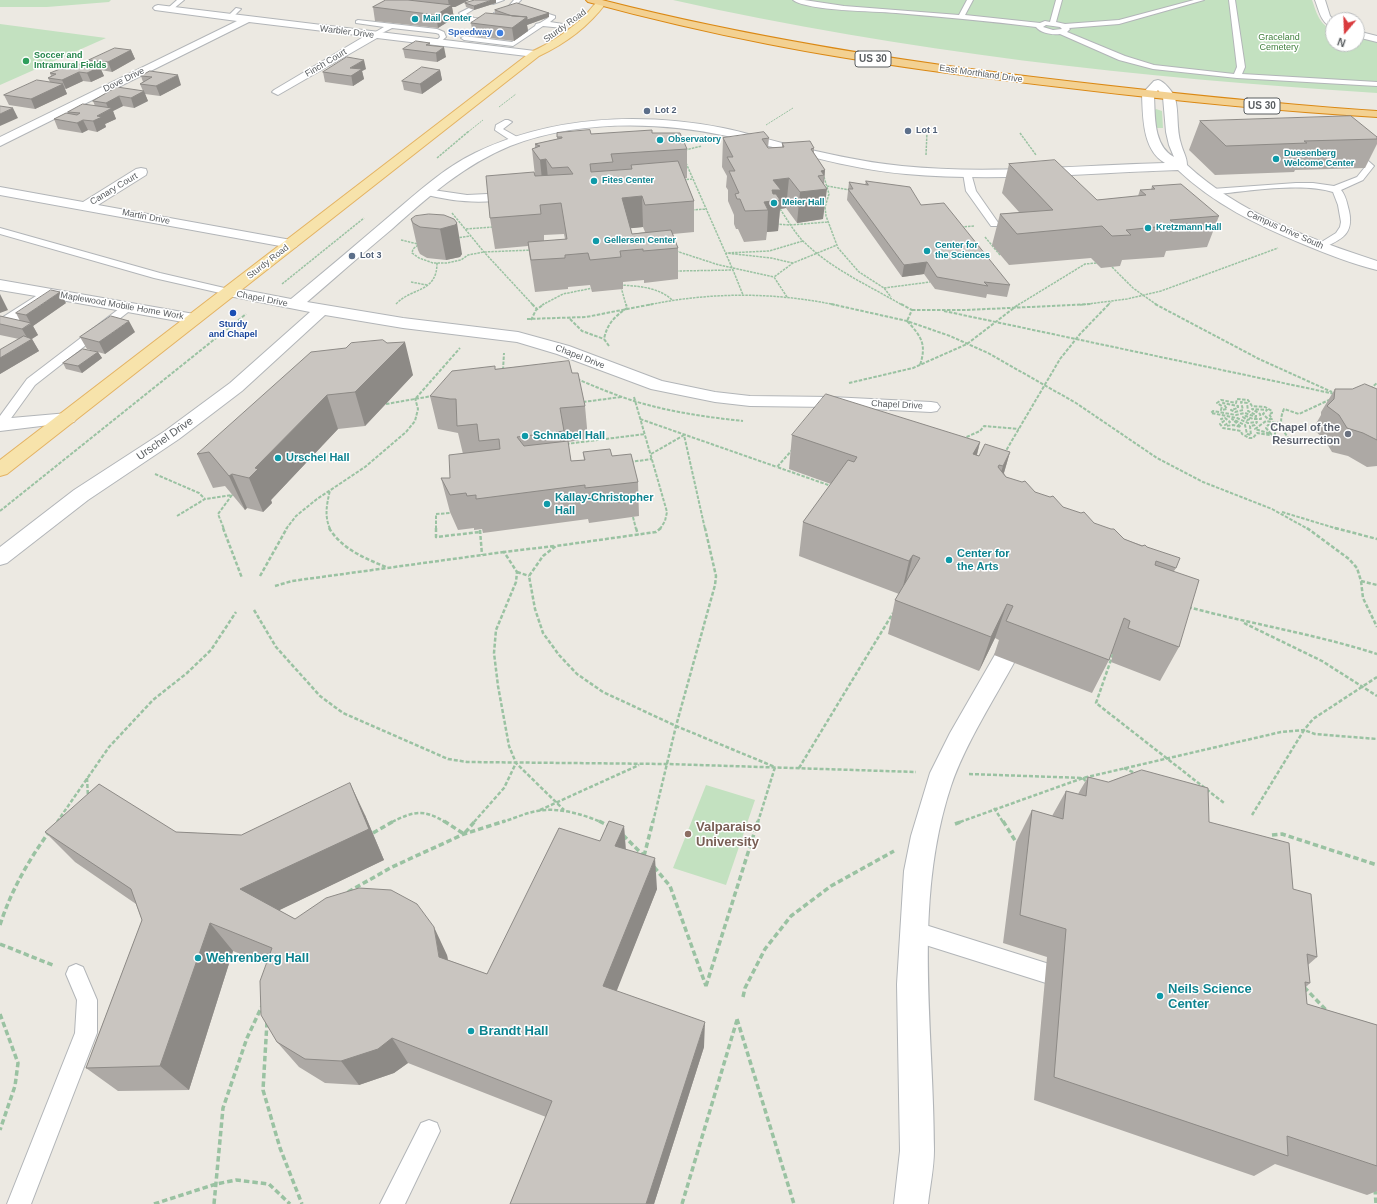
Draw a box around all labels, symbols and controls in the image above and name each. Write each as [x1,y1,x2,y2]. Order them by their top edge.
street label: Sturdy Road [542,7,588,45]
north arrow [1325,12,1365,52]
marker: Mail Center [410,14,420,24]
place label: Mail Center [423,14,472,24]
street label: Warbler Drive [319,23,375,41]
place label: Speedway [448,28,492,38]
marker: Speedway [495,28,505,38]
park label: Graceland Cemetery [1258,33,1300,54]
text: N [1336,35,1347,49]
street label: Finch Court [303,46,349,80]
place label: Soccer and Intramural Fields [34,51,107,72]
road number: US 30 [855,51,891,67]
marker: Soccer and Intramural Fields [21,56,31,66]
street label: East Morthland Drive [939,63,1023,85]
street label: Dove Drive [102,65,146,95]
road number: US 30 [1244,98,1280,114]
marker: Lot 2 [642,106,652,116]
place label: Lot 2 [655,106,676,116]
marker: Lot 1 [903,126,913,136]
place label: Lot 1 [916,126,937,136]
marker: Observatory [655,135,665,145]
place label: Observatory [668,135,721,145]
place label: Duesenberg Welcome Center [1284,149,1354,170]
marker: Duesenberg Welcome Center [1271,154,1281,164]
street label: Canary Court [88,171,140,207]
marker: Fites Center [589,176,599,186]
place label: Fites Center [602,176,654,186]
marker: Meier Hall [769,198,779,208]
place label: Meier Hall [782,198,825,208]
street label: Martin Drive [121,207,171,227]
street label: Campus Drive South [1245,208,1325,252]
marker: Kretzmann Hall [1143,223,1153,233]
place label: Kretzmann Hall [1156,223,1222,233]
marker: Gellersen Center [591,236,601,246]
place label: Gellersen Center [604,236,676,246]
place label: Center for the Sciences [935,241,990,262]
street label: Sturdy Road [245,242,291,282]
marker: Center for the Sciences [922,246,932,256]
marker: Lot 3 [347,251,357,261]
place label: Lot 3 [360,251,381,261]
street label: Chapel Drive [235,289,289,309]
street label: Maplewood Mobile Home Work [60,290,184,322]
marker: Sturdy and Chapel [228,308,238,318]
place label: Sturdy and Chapel [209,320,257,341]
street label: Chapel Drive [554,343,606,371]
street label: Chapel Drive [871,398,923,412]
street label: Urschel Drive [134,415,196,463]
place label: Chapel of the Resurrection [1270,421,1340,447]
place label: Schnabel Hall [533,429,605,443]
marker: Chapel of the Resurrection [1343,429,1353,439]
marker: Schnabel Hall [520,431,530,441]
place label: Urschel Hall [286,451,350,465]
marker: Urschel Hall [273,453,283,463]
place label: Kallay-Christopher Hall [555,491,653,517]
marker: Kallay-Christopher Hall [542,499,552,509]
place label: Center for the Arts [957,547,1010,573]
marker: Center for the Arts [944,555,954,565]
place label: Valparaiso University [696,819,761,850]
marker: Valparaiso University [683,829,693,839]
place label: Wehrenberg Hall [206,950,309,966]
marker: Wehrenberg Hall [193,953,203,963]
place label: Neils Science Center [1168,981,1252,1012]
marker: Neils Science Center [1155,991,1165,1001]
place label: Brandt Hall [479,1023,548,1039]
marker: Brandt Hall [466,1026,476,1036]

